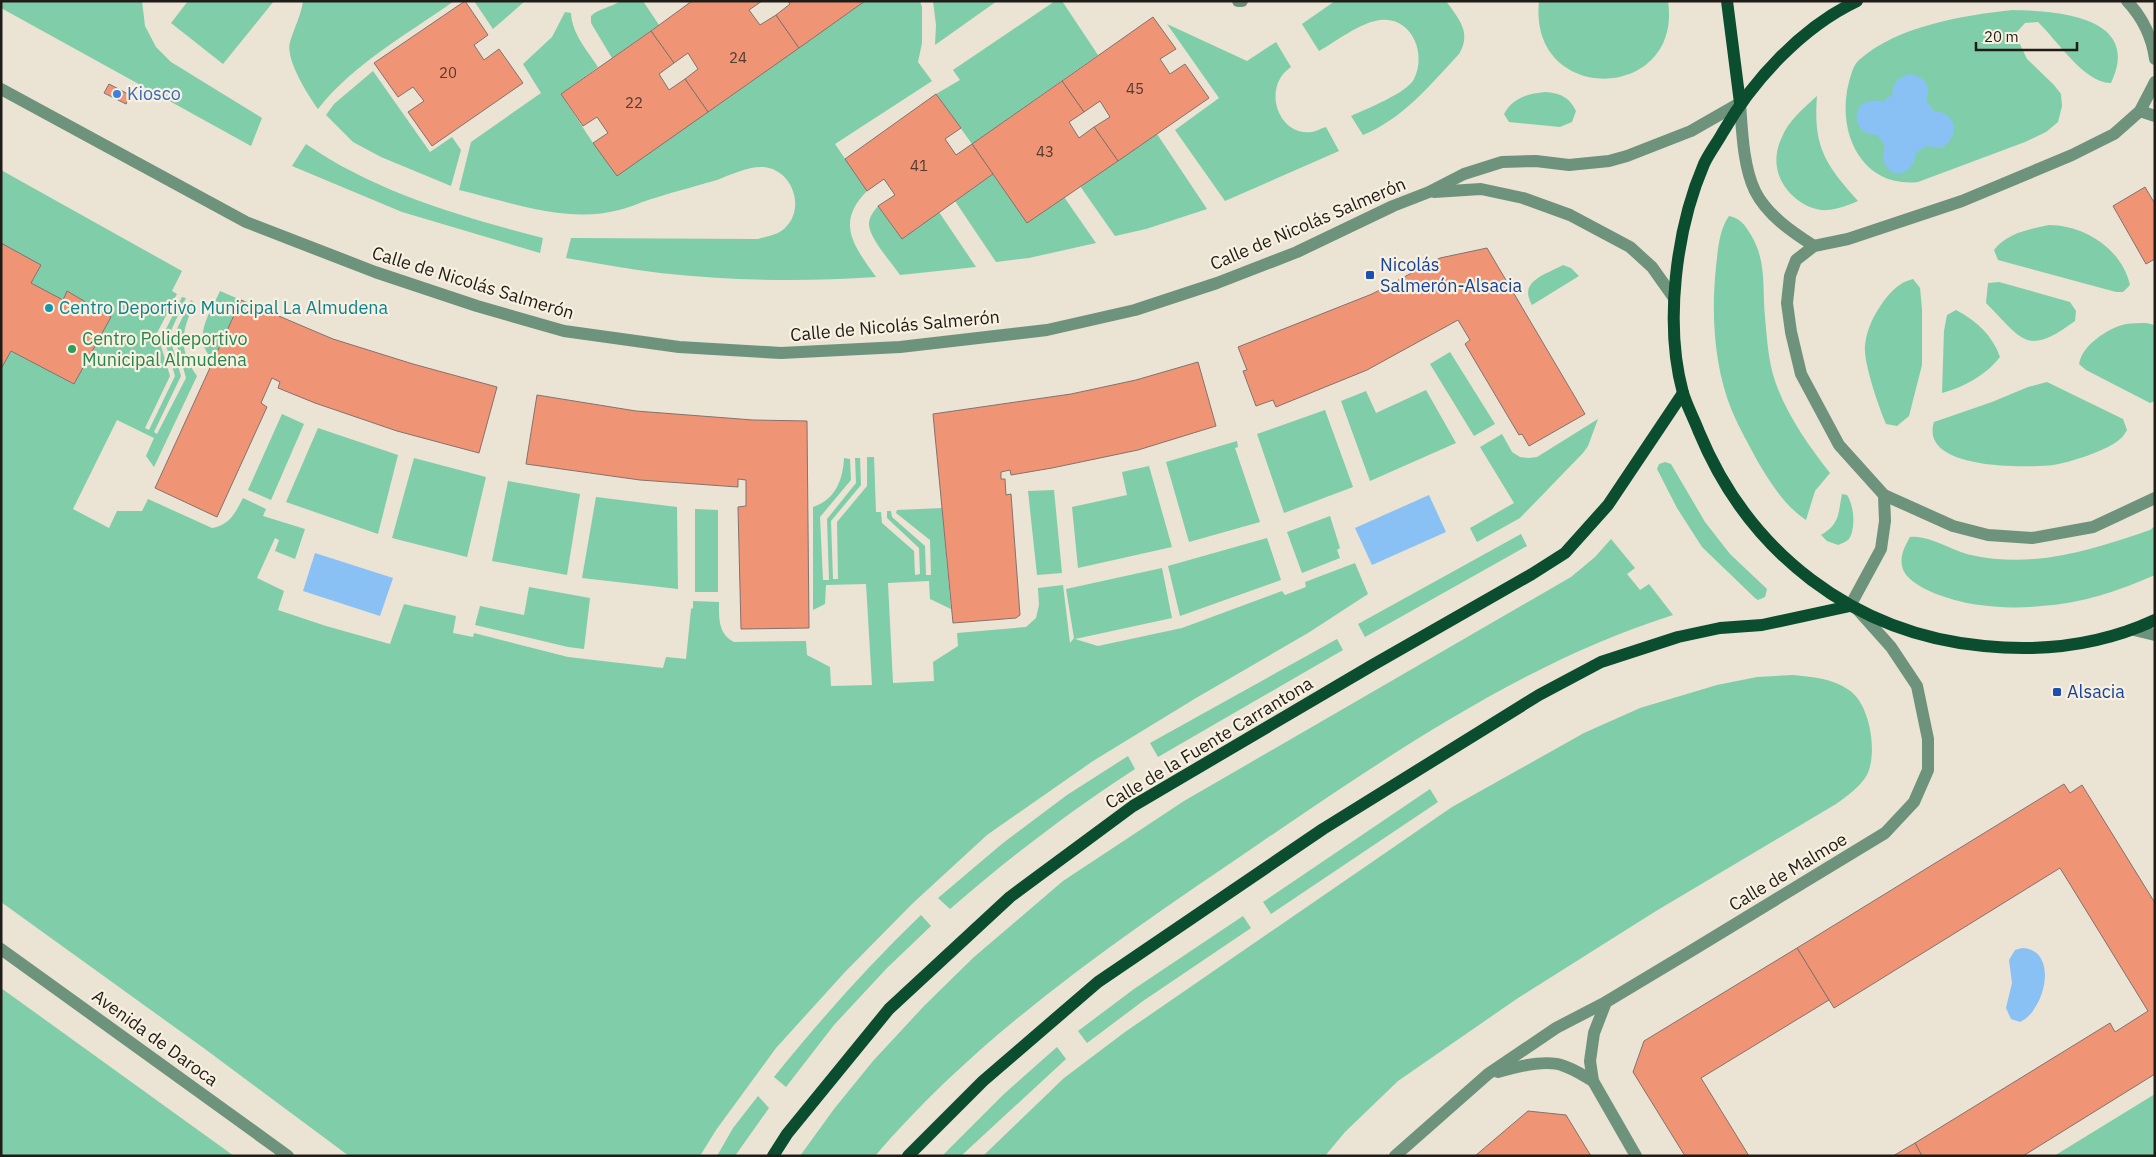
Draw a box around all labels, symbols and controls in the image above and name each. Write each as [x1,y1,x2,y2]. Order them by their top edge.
scale bar [1976,20,2077,52]
text: 20 m [1984,27,2019,46]
house number: 24 [729,48,747,67]
house number: 20 [439,63,457,82]
house number: 45 [1126,79,1144,98]
place label: Kiosco [127,82,181,105]
marker: Kiosco [111,88,123,100]
house number: 22 [625,93,643,112]
house number: 43 [1036,142,1054,161]
house number: 41 [910,156,928,175]
street label: Calle de Nicolás Salmerón [1206,172,1409,275]
street label: Calle de Nicolás Salmerón [369,241,577,324]
place label: Nicolás Salmerón-Alsacia [1380,253,1523,297]
marker: Nicolás Salmerón-Alsacia [1364,269,1376,281]
place label: Centro Deportivo Municipal La Almudena [59,296,389,319]
marker: Centro Deportivo Municipal La Almudena [43,302,55,314]
street label: Calle de Nicolás Salmerón [789,305,1001,346]
place label: Centro Polideportivo Municipal Almudena [82,327,248,371]
marker: Centro Polideportivo Municipal Almudena [66,343,78,355]
street label: Calle de la Fuente Carrantona [1101,671,1317,814]
place label: Alsacia [2067,680,2125,703]
marker: Alsacia [2051,686,2063,698]
street label: Calle de Malmoe [1724,827,1851,916]
street label: Avenida de Daroca [88,984,223,1091]

